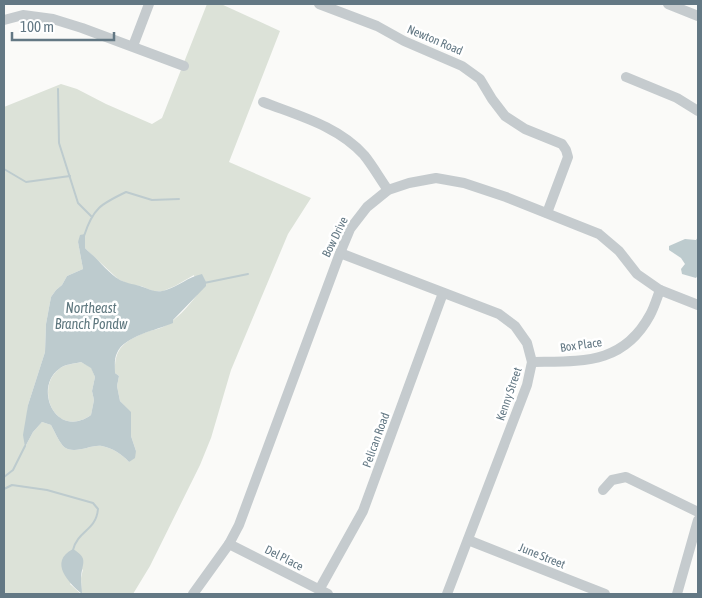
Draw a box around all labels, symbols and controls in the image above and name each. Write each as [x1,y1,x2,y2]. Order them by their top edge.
scale bar [12,10,115,42]
text: 100 m [20,18,54,35]
street label: Newton Road [405,22,465,58]
street label: Bow Drive [319,214,351,260]
water label: Northeast Branch Pondw [55,300,128,332]
street label: Box Place [559,335,603,355]
street label: Kenny Street [493,365,525,423]
street label: Pelican Road [360,411,392,469]
street label: June Street [517,540,568,572]
street label: Del Place [262,542,306,574]

